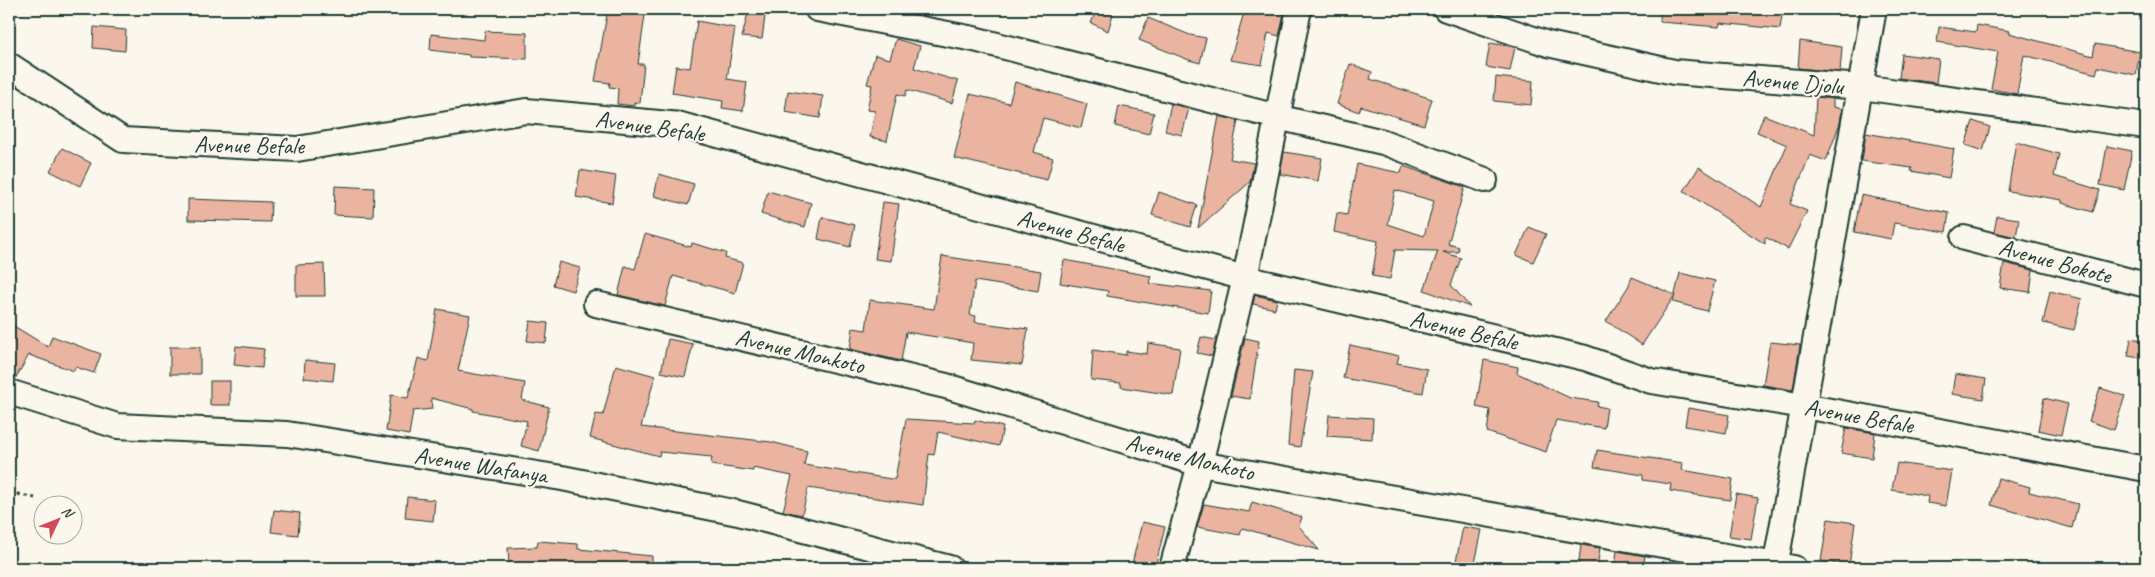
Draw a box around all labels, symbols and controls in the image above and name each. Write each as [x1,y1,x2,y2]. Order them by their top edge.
street label: Avenue Djolu [1741,63,1847,102]
street label: Avenue Befale [594,104,709,149]
street label: Avenue Befale [194,129,306,161]
street label: Avenue Befale [1014,202,1130,260]
street label: Avenue Bokote [1996,232,2116,291]
street label: Avenue Befale [1407,303,1523,357]
street label: Avenue Monkoto [733,322,869,381]
street label: Avenue Befale [1802,392,1918,441]
street label: Avenue Monkoto [1123,427,1259,488]
street label: Avenue Wafanya [412,440,552,491]
north arrow [32,494,82,544]
text: N [58,503,78,522]

